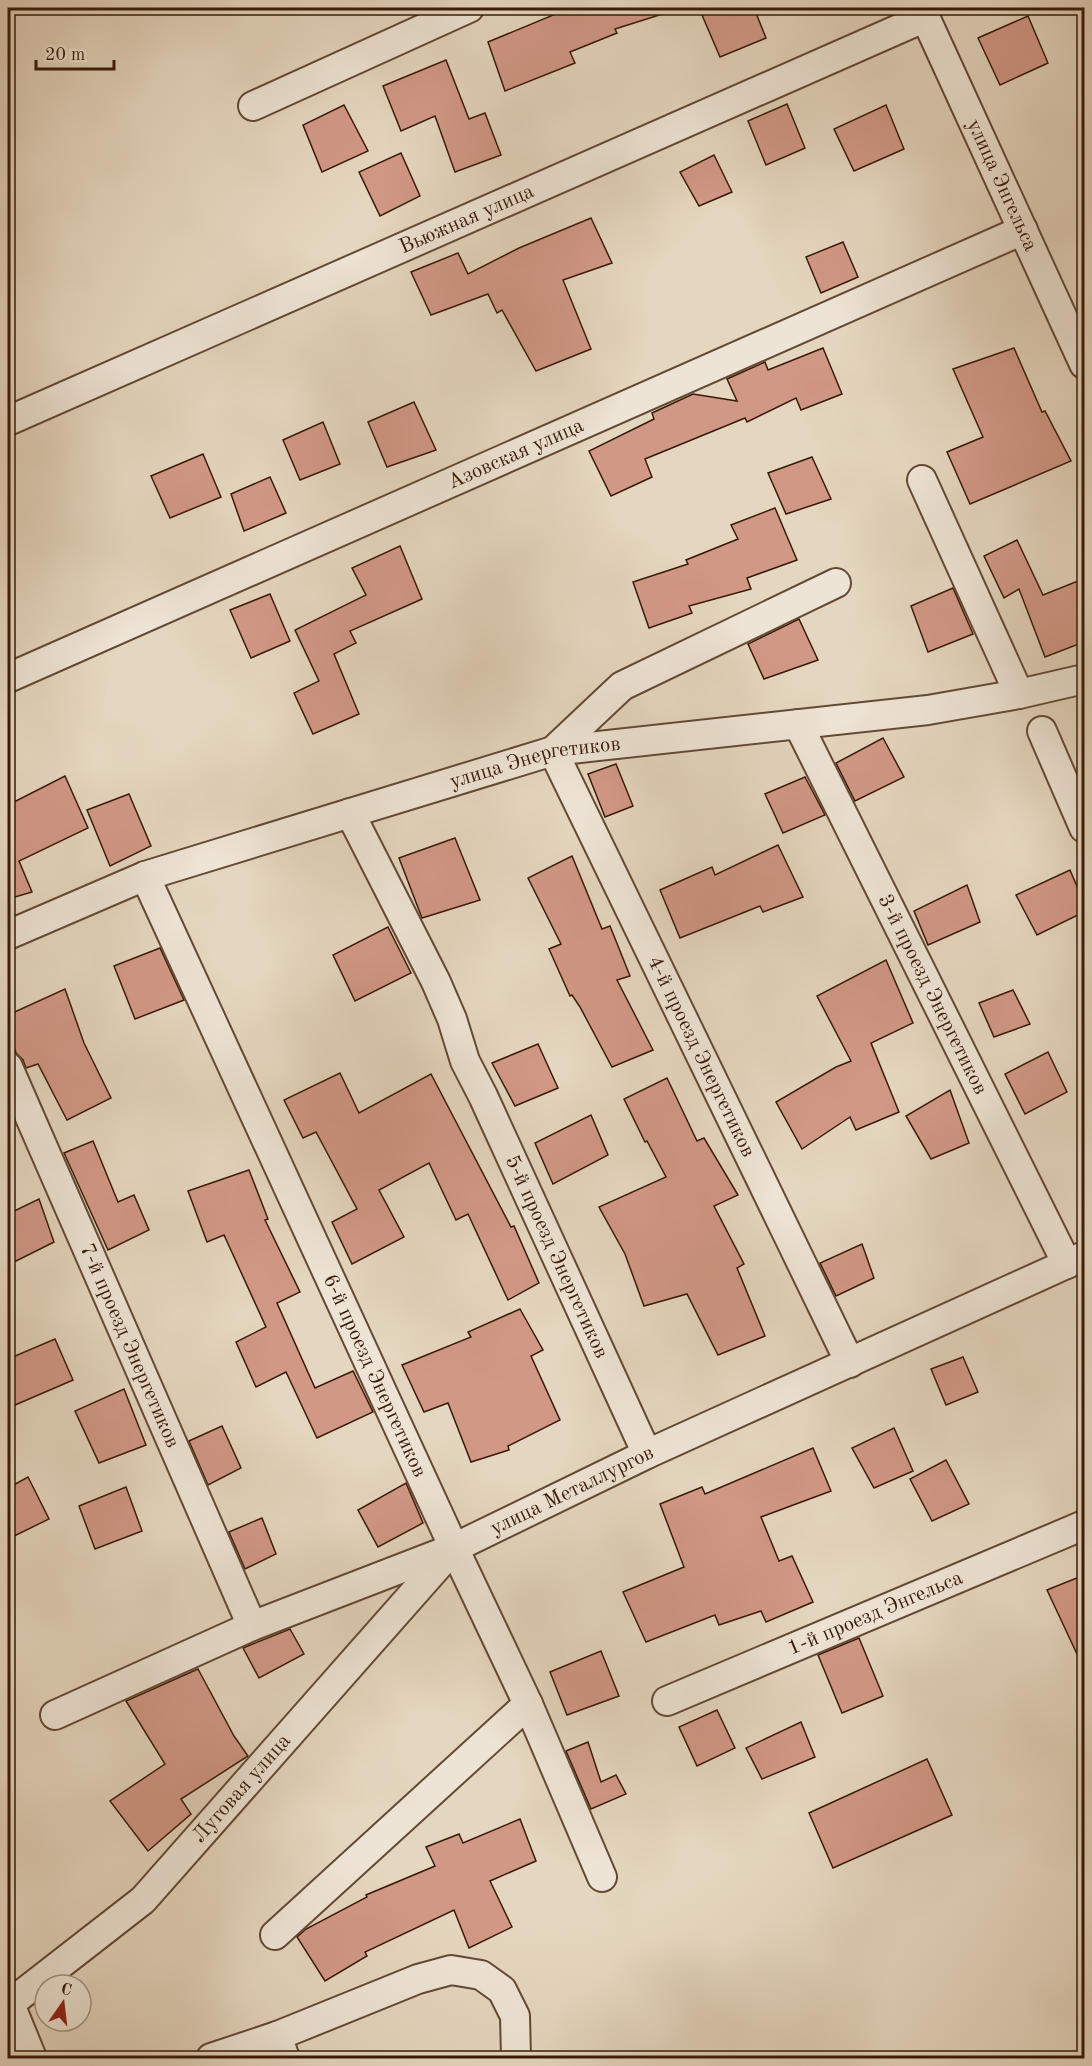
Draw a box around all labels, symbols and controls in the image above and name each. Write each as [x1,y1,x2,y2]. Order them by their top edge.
scale bar [36,33,114,71]
text: 20 m [45,46,85,64]
street label: улица Энгельса [963,116,1041,254]
street label: Вьюжная улица [396,180,537,258]
street label: Азовская улица [445,415,587,493]
street label: улица Энергетиков [447,733,621,793]
street label: 3-й проезд Энергетиков [874,891,991,1098]
street label: 4-й проезд Энергетиков [644,953,759,1160]
street label: 5-й проезд Энергетиков [501,1152,612,1361]
street label: 7-й проезд Энергетиков [76,1240,183,1451]
street label: 6-й проезд Энергетиков [319,1271,430,1480]
street label: улица Металлургов [487,1442,657,1539]
street label: 1-й проезд Энгельса [785,1567,966,1659]
street label: Луговая улица [188,1730,295,1847]
north arrow [33,1973,93,2033]
text: С [59,1981,73,1999]

